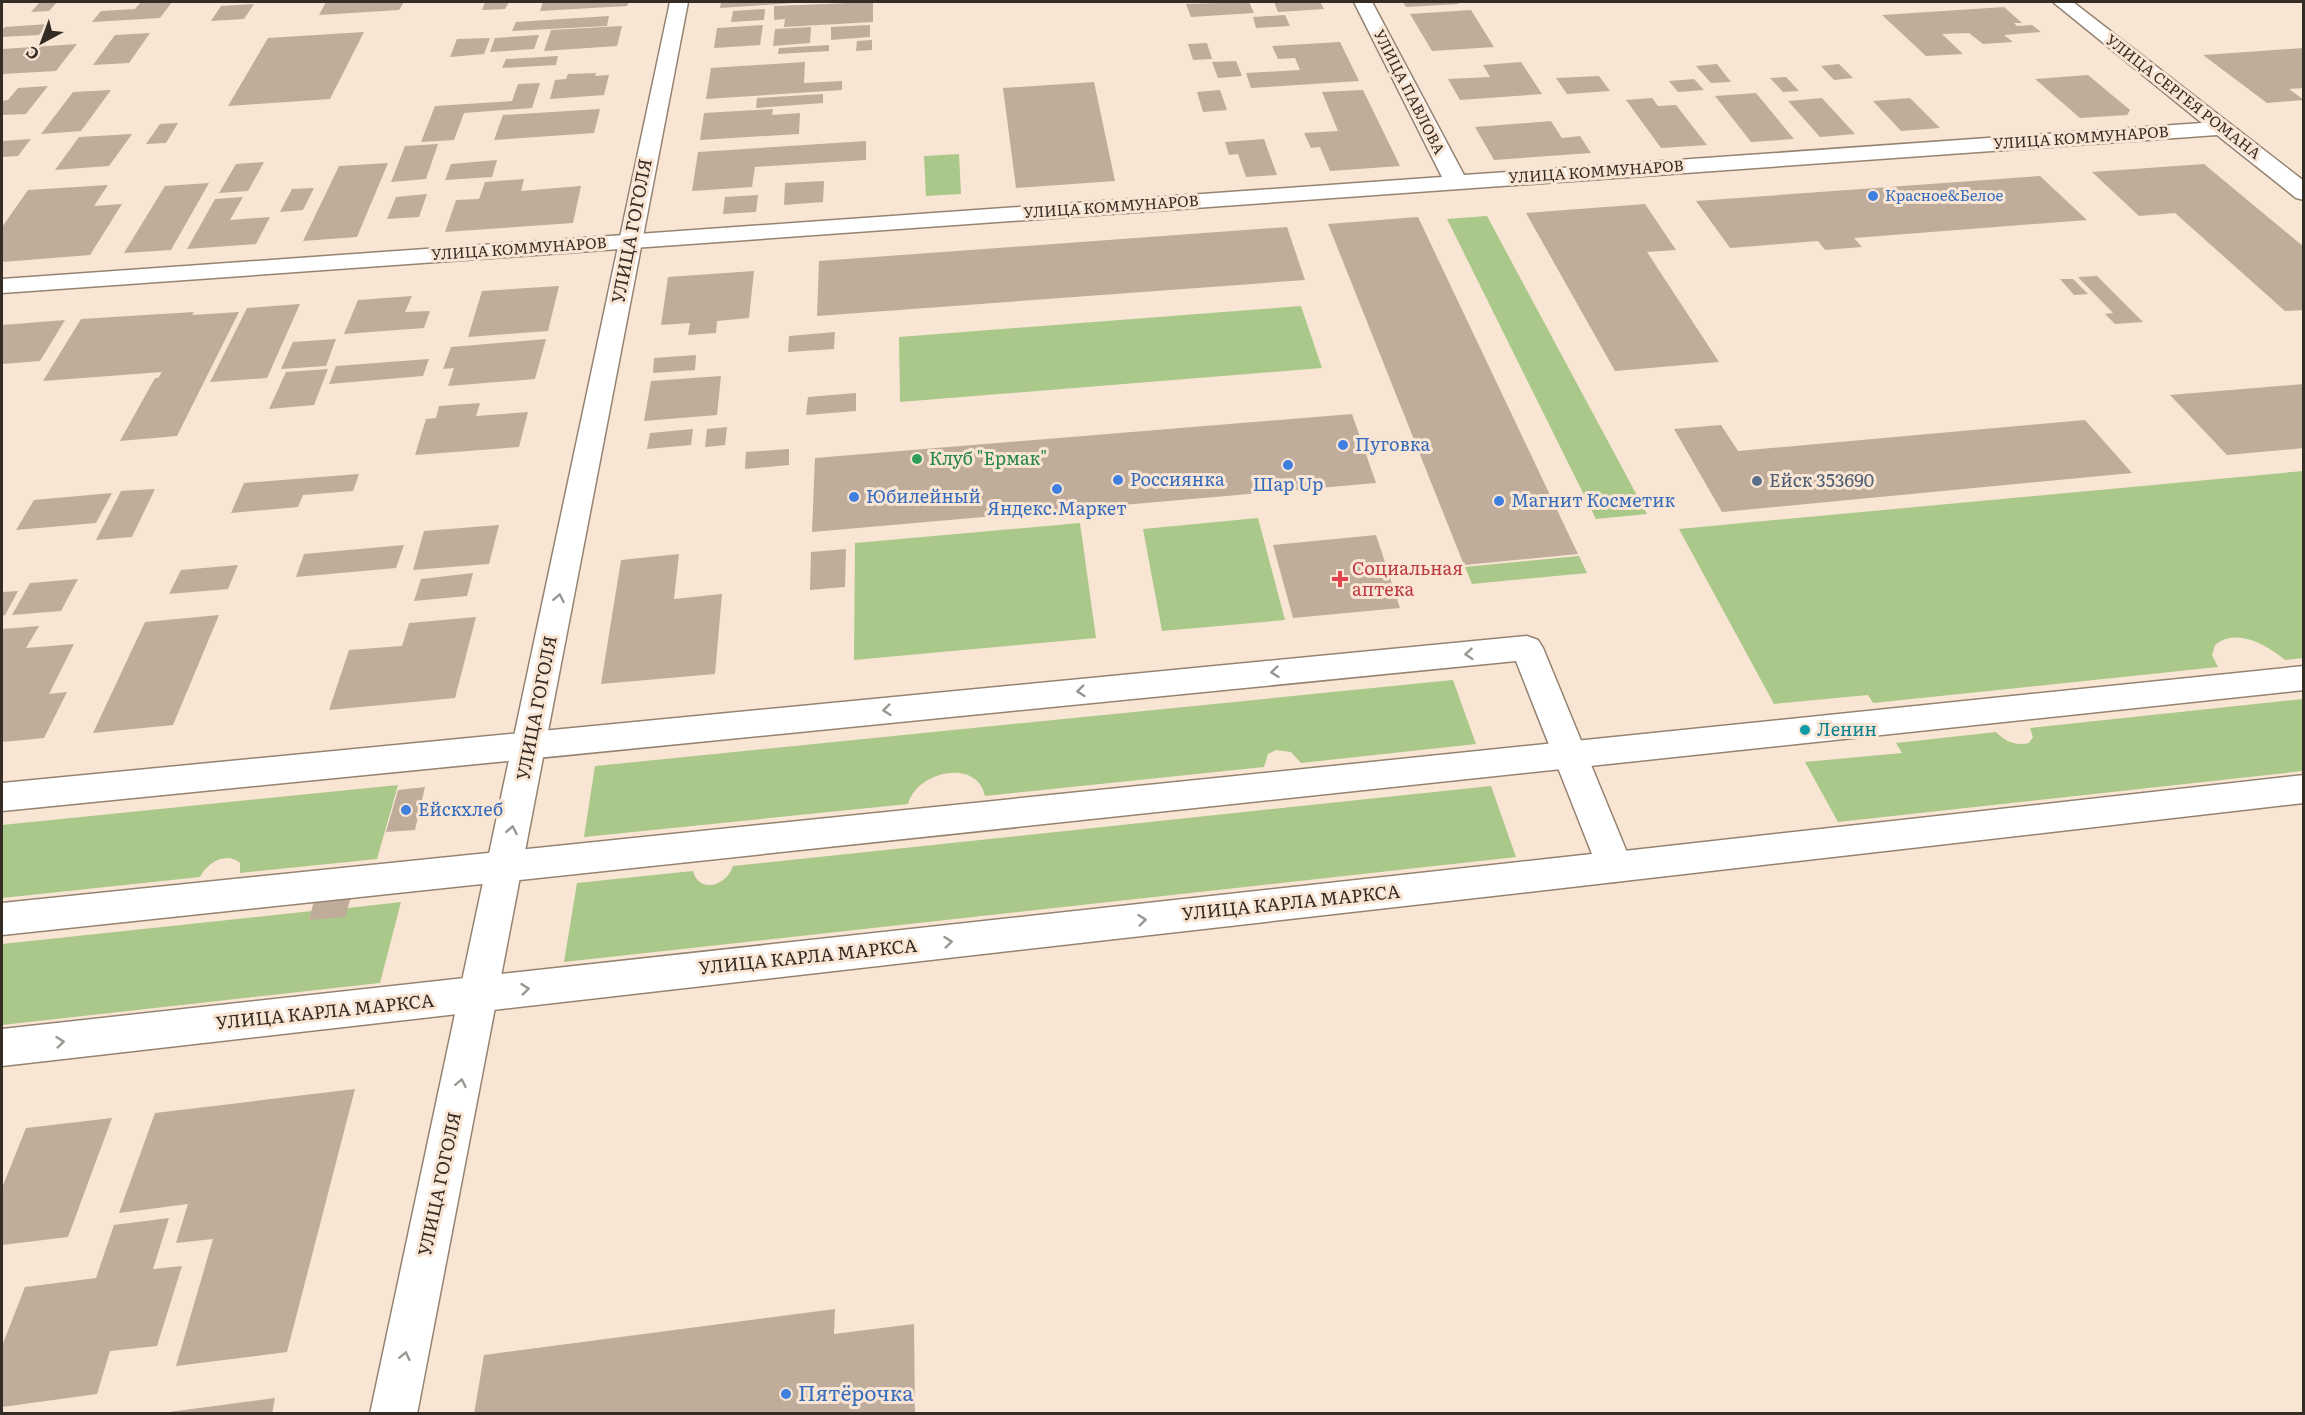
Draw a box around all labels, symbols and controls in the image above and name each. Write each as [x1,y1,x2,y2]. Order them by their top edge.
north arrow [12,12,72,72]
street label: УЛИЦА ПАВЛОВА [1369,25,1452,158]
street label: УЛИЦА СЕРГЕЯ РОМАНА [2101,28,2266,164]
text: С [19,41,44,67]
street label: УЛИЦА КОММУНАРОВ [1993,119,2169,154]
street label: УЛИЦА КОММУНАРОВ [1508,153,1684,188]
street label: УЛИЦА ГОГОЛЯ [603,156,658,305]
place label: Красное&Белое [1885,183,2003,206]
street label: УЛИЦА КОММУНАРОВ [1023,188,1199,223]
marker: Красное&Белое [1866,189,1880,203]
street label: УЛИЦА КОММУНАРОВ [431,230,607,265]
place label: Пуговка [1355,430,1431,457]
marker: Пуговка [1336,438,1350,452]
place label: Клуб "Ермак" [929,444,1047,471]
marker: Клуб "Ермак" [910,452,924,466]
marker: Шар Up [1281,458,1295,472]
place label: Россиянка [1130,465,1225,492]
place label: Ейск 353690 [1769,466,1874,493]
place label: Шар Up [1253,470,1323,497]
marker: Россиянка [1111,473,1125,487]
marker: Ейск 353690 [1750,474,1764,488]
place label: Юбилейный [866,482,981,509]
marker: Яндекс.Маркет [1050,482,1064,496]
place label: Магнит Косметик [1511,486,1675,513]
marker: Юбилейный [847,490,861,504]
place label: Яндекс.Маркет [987,494,1127,521]
marker: Магнит Косметик [1492,494,1506,508]
place label: Социальная аптека [1352,554,1463,602]
marker: Социальная аптека [1333,572,1347,586]
one-way arrow [552,593,565,603]
street label: УЛИЦА ГОГОЛЯ [508,633,563,782]
one-way arrow [1465,647,1474,660]
one-way arrow [1271,665,1280,678]
one-way arrow [1077,684,1086,697]
one-way arrow [882,703,892,716]
place label: Ленин [1817,715,1877,742]
marker: Ленин [1798,723,1812,737]
place label: Ейскхлеб [418,795,503,822]
marker: Ейскхлеб [399,803,413,817]
one-way arrow [505,825,518,835]
street label: УЛИЦА КАРЛА МАРКСА [1180,877,1401,926]
one-way arrow [1137,914,1146,927]
street label: УЛИЦА КАРЛА МАРКСА [697,931,918,980]
one-way arrow [943,936,953,949]
one-way arrow [520,983,529,996]
street label: УЛИЦА КАРЛА МАРКСА [214,986,435,1035]
one-way arrow [55,1036,64,1049]
one-way arrow [454,1078,467,1088]
street label: УЛИЦА ГОГОЛЯ [410,1109,467,1258]
one-way arrow [398,1351,411,1361]
place label: Пятёрочка [798,1376,914,1407]
marker: Пятёрочка [779,1387,793,1401]

